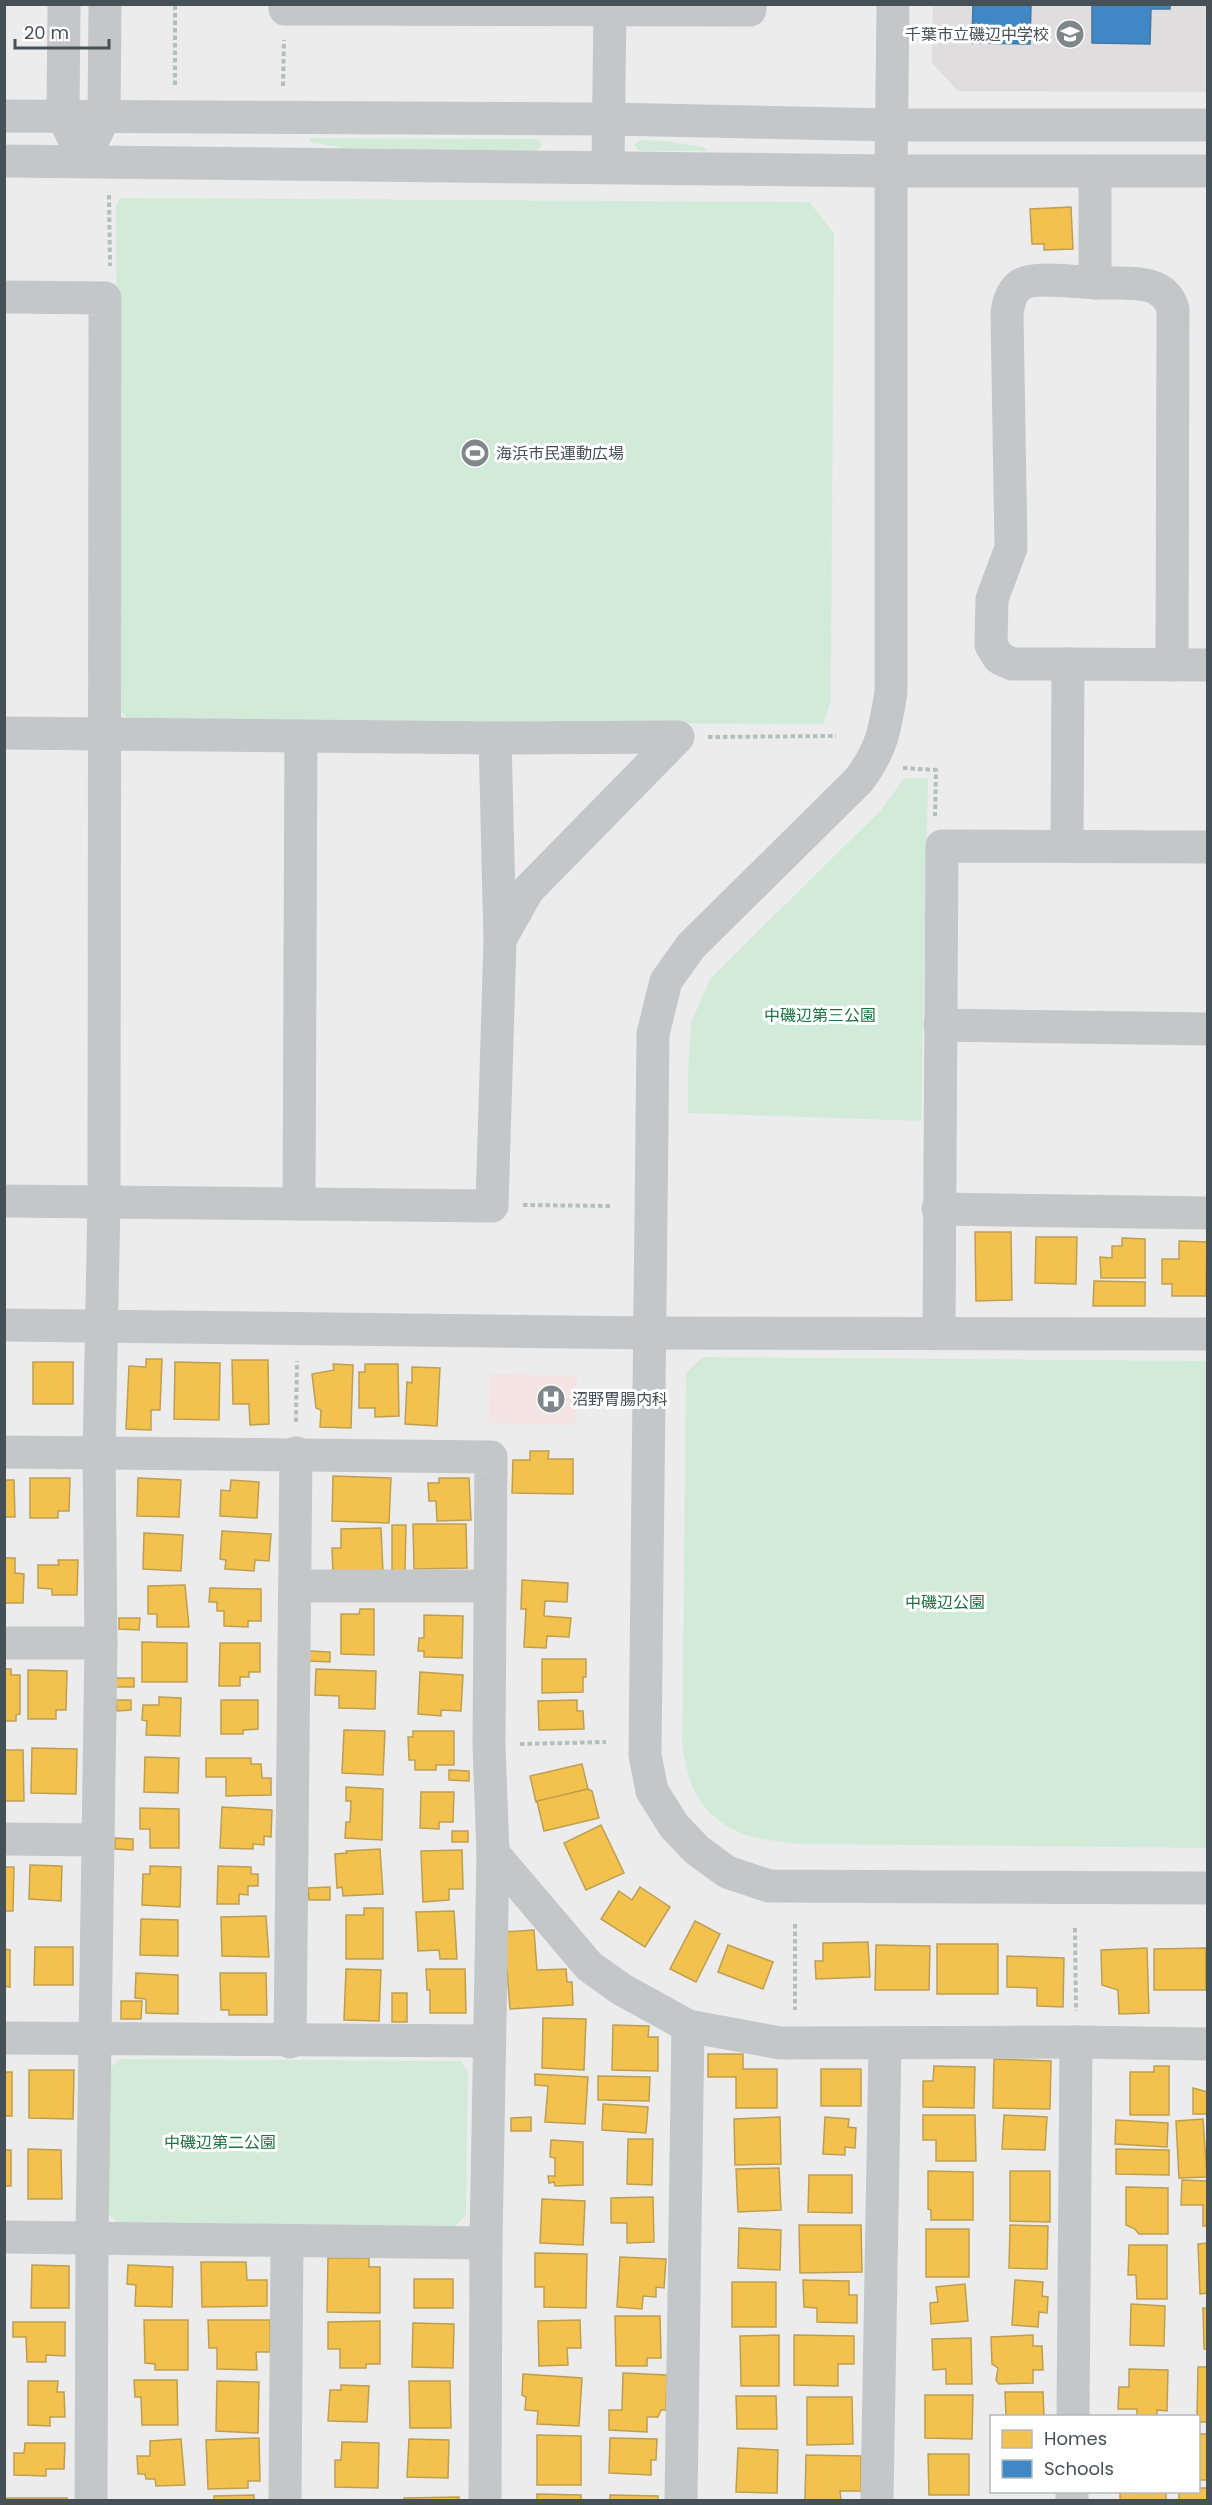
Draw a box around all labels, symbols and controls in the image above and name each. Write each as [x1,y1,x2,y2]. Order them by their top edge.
scale bar [15,12,110,50]
school or university icon: 千葉市立磯辺中学校 [1054,18,1086,50]
text: 20 m [24,20,69,45]
place label: 千葉市立磯辺中学校 [905,23,1049,46]
sports icon: 海浜市民運動広場 [459,437,491,469]
place label: 海浜市民運動広場 [496,442,624,465]
park label: 中磯辺第三公園 [764,1004,876,1027]
hospital icon: 沼野胃腸内科 [535,1383,567,1415]
place label: 沼野胃腸内科 [572,1388,668,1411]
park label: 中磯辺公園 [905,1591,985,1614]
park label: 中磯辺第二公園 [164,2131,276,2154]
legend [990,2415,1200,2493]
text: Homes [1044,2426,1107,2451]
text: Schools [1044,2456,1114,2481]

